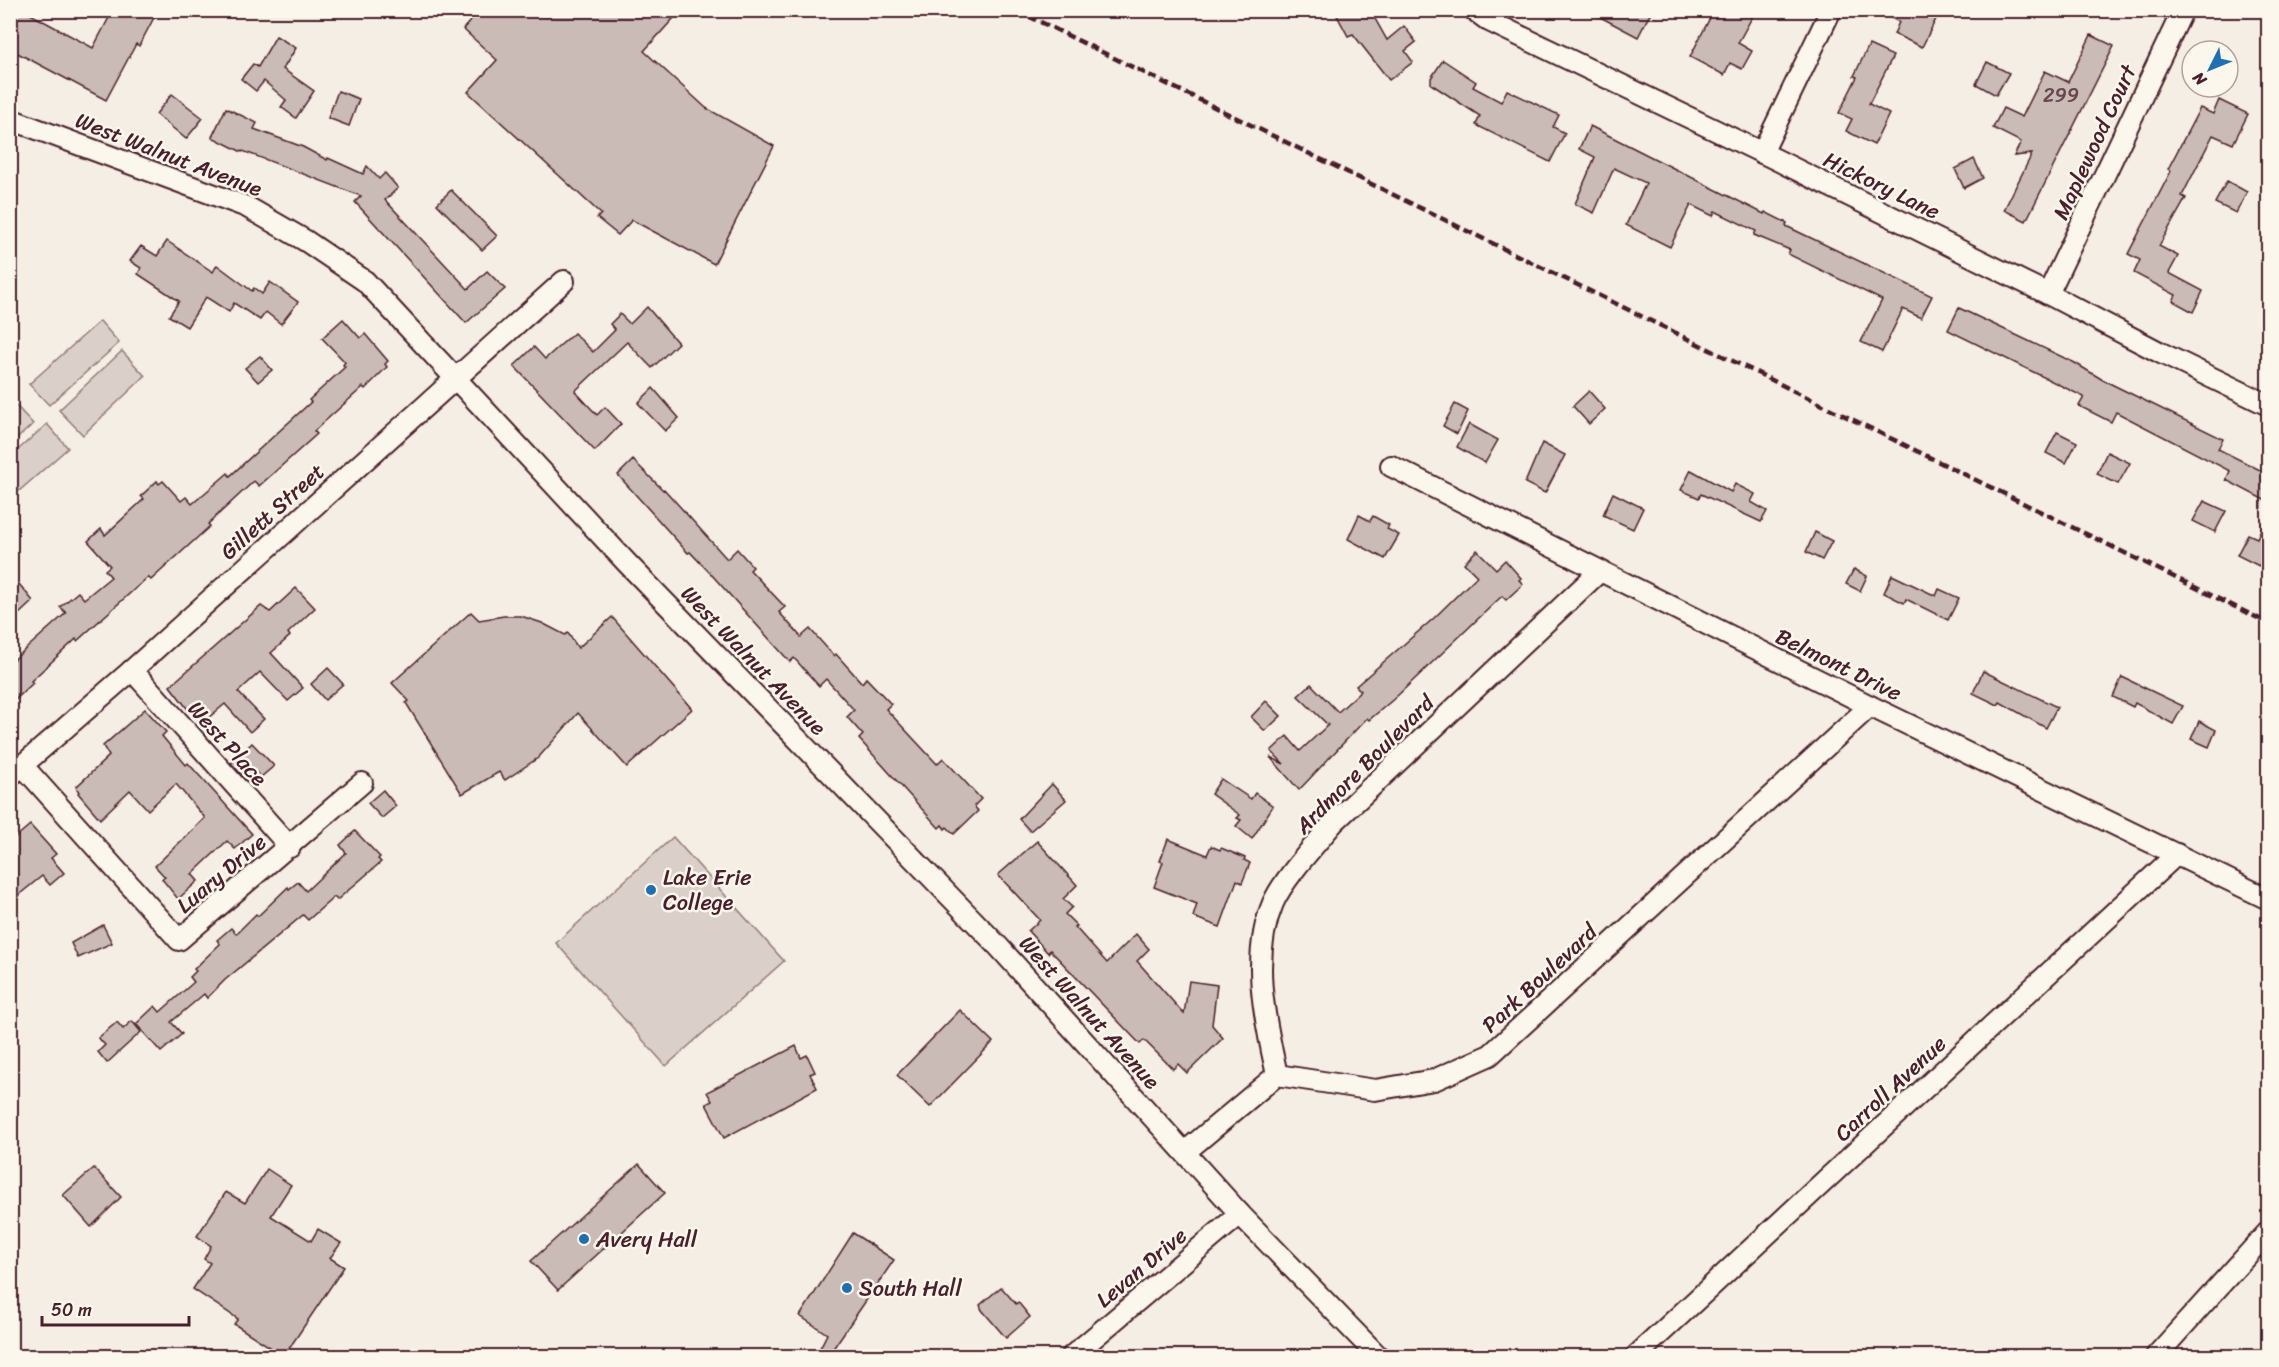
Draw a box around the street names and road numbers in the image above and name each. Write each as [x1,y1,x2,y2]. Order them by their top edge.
street label: Maplewood Court [2041,57,2148,226]
street label: West Walnut Avenue [70,101,268,208]
street label: Hickory Lane [1817,140,1947,231]
street label: Gillett Street [211,453,334,570]
street label: West Walnut Avenue [671,576,837,745]
street label: Belmont Drive [1769,617,1909,712]
street label: Ardmore Boulevard [1284,684,1445,844]
street label: West Place [178,691,278,796]
street label: Luary Drive [167,823,276,923]
street label: Park Boulevard [1472,913,1608,1043]
street label: West Walnut Avenue [1009,926,1170,1099]
street label: Carroll Avenue [1825,1025,1956,1151]
street label: Levan Drive [1087,1217,1196,1318]

